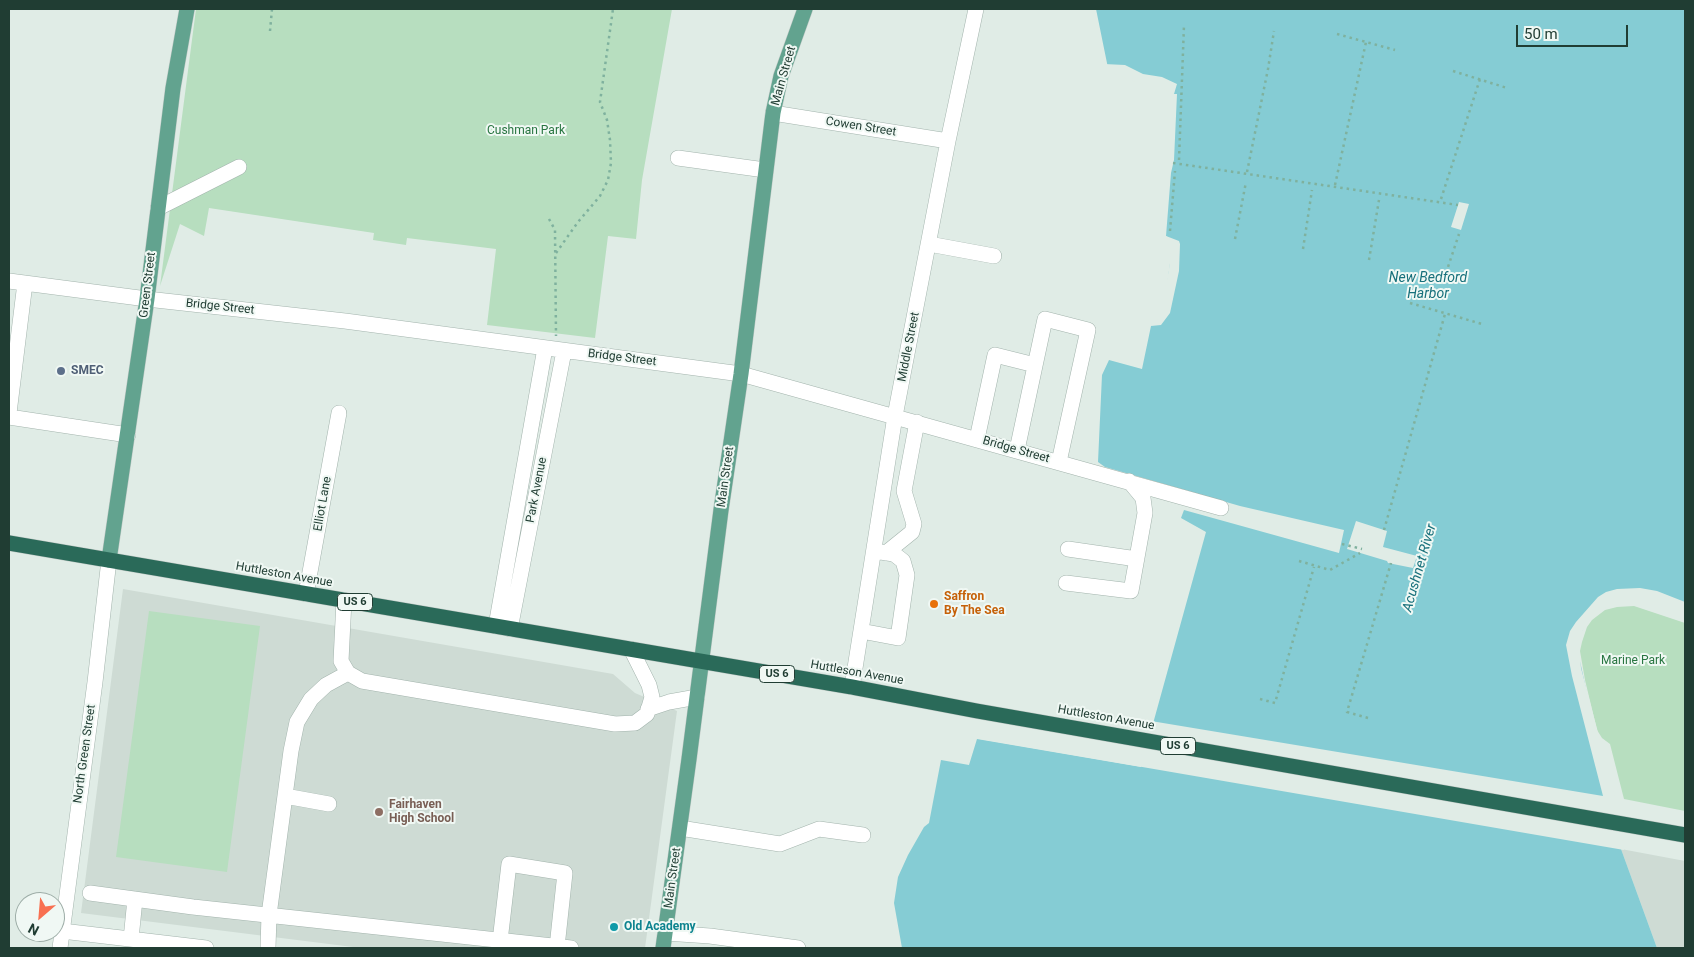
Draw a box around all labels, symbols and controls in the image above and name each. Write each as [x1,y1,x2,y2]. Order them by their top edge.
scale bar [1519,15,1632,47]
text: 50 m [1524,25,1558,43]
street label: Main Street [769,45,799,107]
street label: Cowen Street [825,114,897,140]
park label: Cushman Park [487,124,565,138]
street label: Green Street [137,251,159,319]
water label: New Bedford Harbor [1389,270,1467,302]
street label: Bridge Street [185,296,255,318]
street label: Middle Street [895,311,923,383]
street label: Bridge Street [587,347,657,369]
place label: SMEC [71,364,103,378]
marker: SMEC [55,365,67,377]
street label: Bridge Street [981,434,1051,466]
street label: Main Street [715,446,737,508]
street label: Park Avenue [524,456,550,524]
street label: Elliot Lane [311,476,335,532]
water label: Acushnet River [1399,522,1441,614]
street label: Huttleston Avenue [234,559,334,591]
place label: Saffron By The Sea [944,590,1005,618]
road number: US 6 [338,594,372,610]
marker: Saffron By The Sea [928,598,940,610]
park label: Marine Park [1601,654,1665,668]
street label: Huttleson Avenue [809,658,905,688]
road number: US 6 [760,666,794,682]
street label: Huttleston Avenue [1056,702,1156,734]
street label: North Green Street [71,704,99,804]
road number: US 6 [1160,738,1196,754]
place label: Fairhaven High School [389,798,454,826]
marker: Fairhaven High School [373,806,385,818]
street label: Main Street [662,847,684,909]
north arrow [15,892,65,942]
text: N [26,920,42,939]
place label: Old Academy [624,920,696,934]
marker: Old Academy [608,921,620,933]

